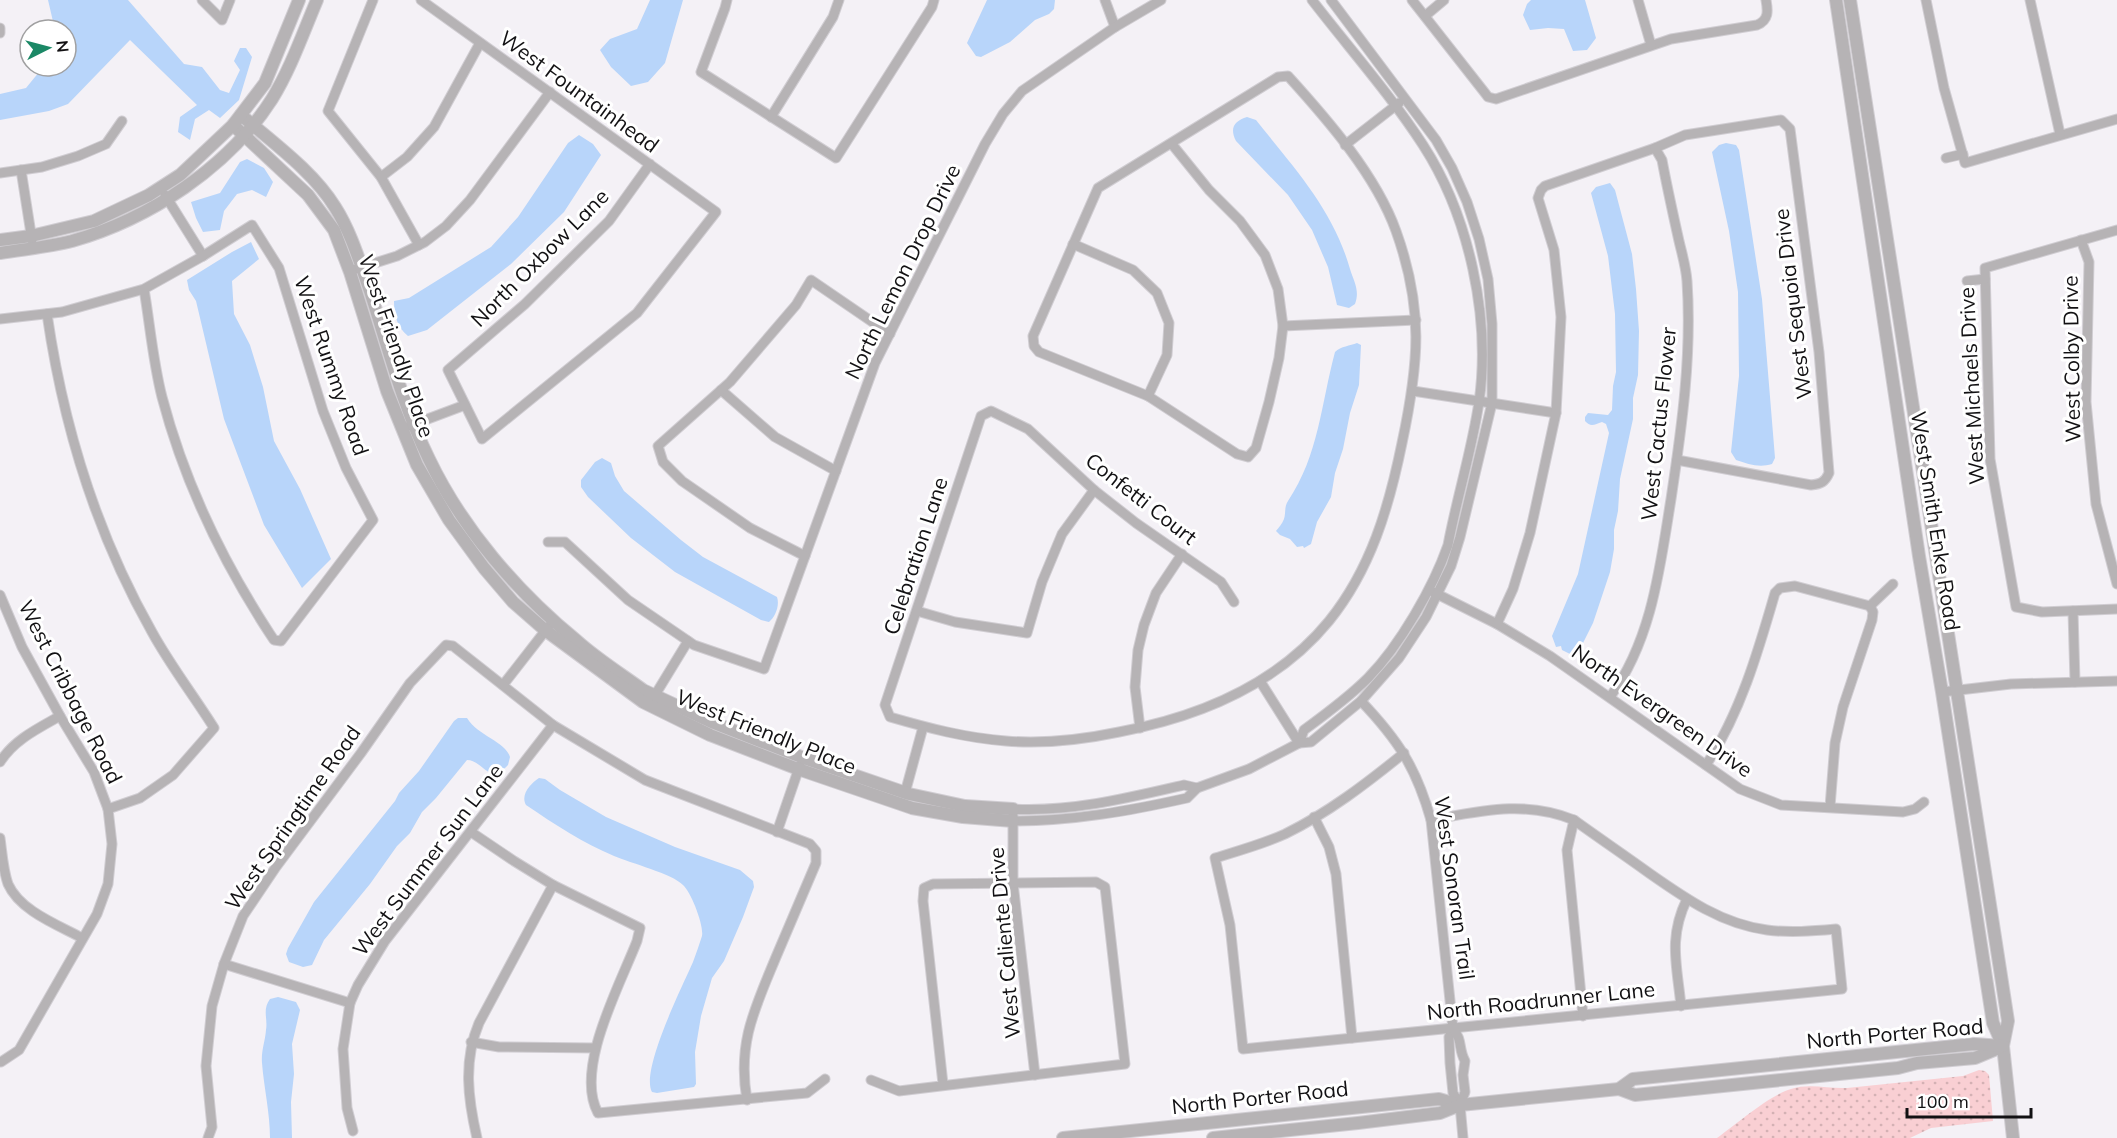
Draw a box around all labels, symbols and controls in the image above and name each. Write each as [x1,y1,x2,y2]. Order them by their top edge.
north arrow [18,18,78,78]
street label: West Fountainhead [495,25,664,158]
text: N [52,39,73,53]
street label: North Lemon Drop Drive [839,160,966,383]
street label: North Oxbow Lane [465,183,614,332]
street label: West Sequoia Drive [1767,207,1817,401]
street label: West Friendly Place [353,251,440,441]
street label: West Rummy Road [289,272,375,459]
street label: West Colby Drive [2057,275,2085,443]
street label: West Michaels Drive [1953,286,1989,486]
street label: West Cactus Flower [1635,325,1681,522]
street label: West Smith Enke Road [1906,409,1966,632]
street label: Confetti Court [1081,447,1203,550]
street label: Celebration Lane [877,474,953,638]
street label: West Cribbage Road [13,595,128,788]
street label: North Evergreen Drive [1567,638,1758,782]
street label: West Friendly Place [673,683,860,779]
street label: West Springtime Road [219,720,366,915]
street label: West Summer Sun Lane [346,758,508,961]
street label: West Sonoran Trail [1429,794,1481,981]
street label: West Caliente Drive [983,846,1025,1040]
street label: North Roadrunner Lane [1426,975,1656,1025]
street label: North Porter Road [1805,1012,1985,1054]
street label: North Porter Road [1170,1075,1350,1119]
scale bar [1907,1081,2032,1119]
text: 100 m [1916,1090,1969,1113]

